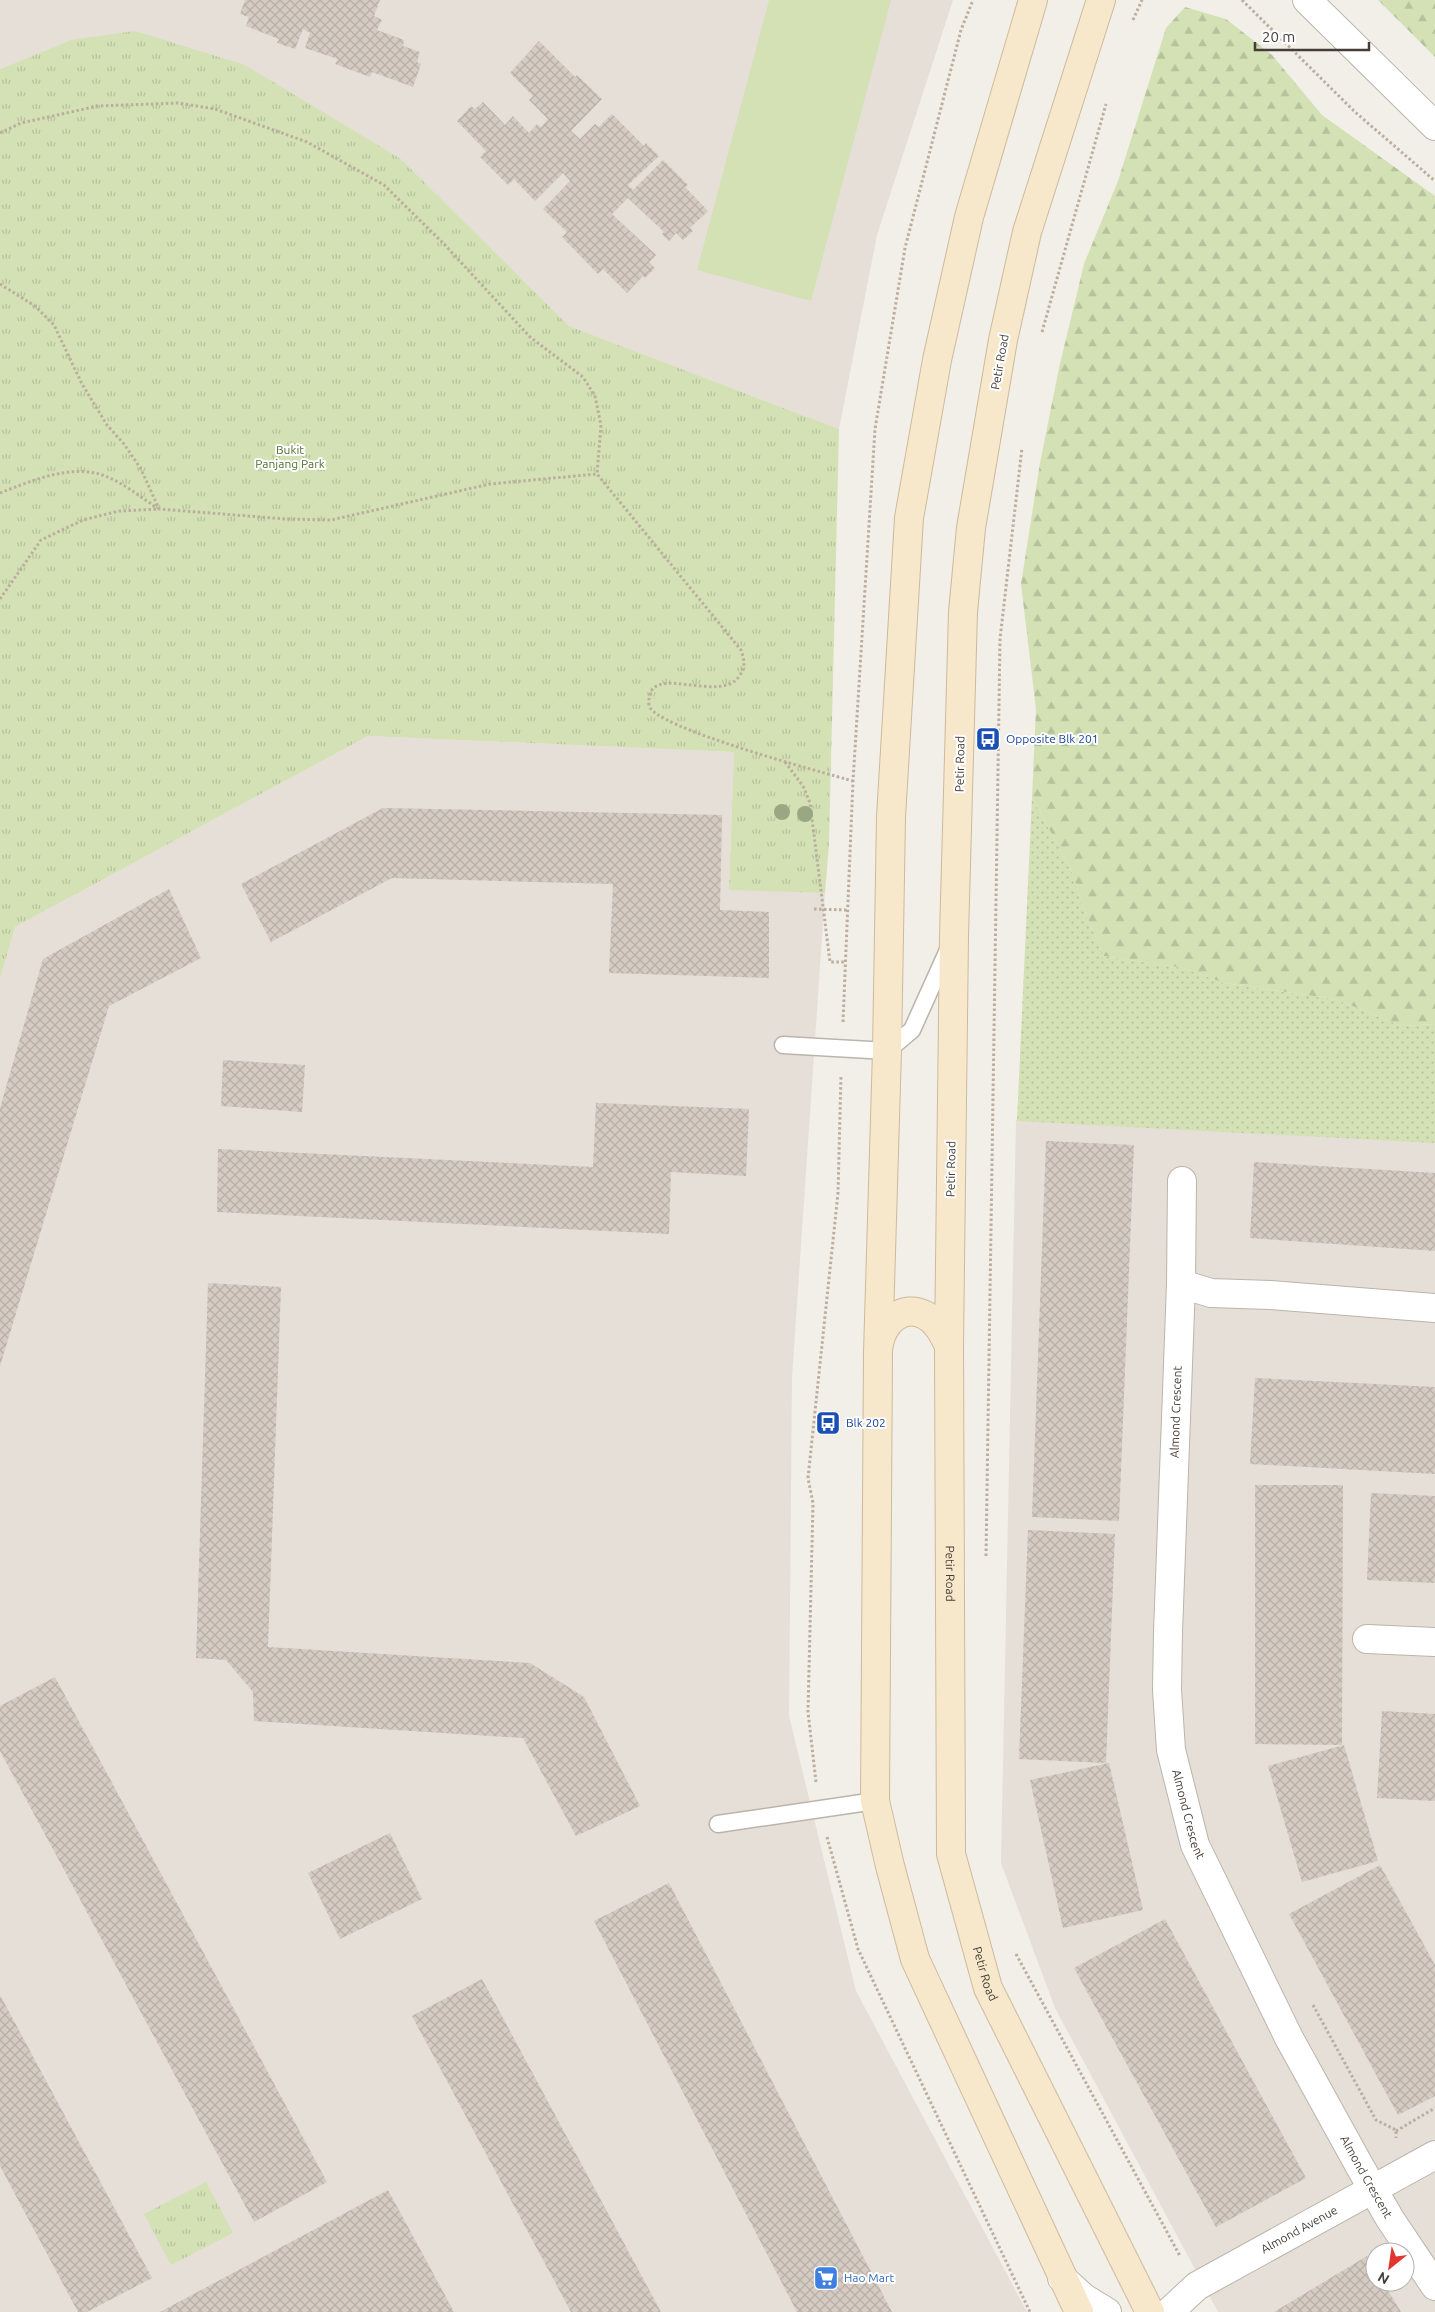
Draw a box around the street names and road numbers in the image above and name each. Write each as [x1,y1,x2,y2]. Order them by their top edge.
street label: Petir Road [988,333,1011,391]
street label: Petir Road [953,736,966,792]
street label: Petir Road [944,1141,957,1197]
street label: Almond Crescent [1167,1365,1184,1458]
street label: Petir Road [944,1545,957,1602]
street label: Almond Crescent [1170,1768,1208,1861]
street label: Petir Road [971,1945,1000,2003]
street label: Almond Crescent [1338,2133,1395,2220]
street label: Almond Avenue [1259,2203,1340,2256]

